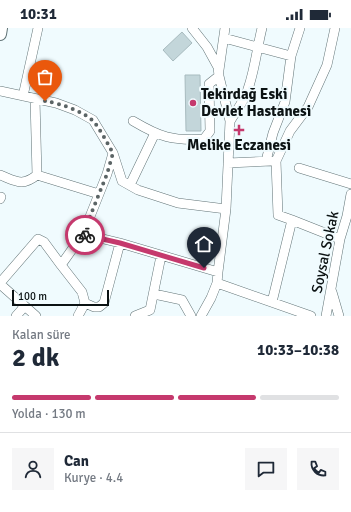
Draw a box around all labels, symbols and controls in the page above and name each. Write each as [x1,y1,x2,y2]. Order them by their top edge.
text: 10:31 [20,5,57,23]
pin [28,60,62,101]
icon: bag [34,66,56,88]
place label: Tekirdağ Eski Devlet Hastanesi [201,85,311,120]
marker: Tekirdağ Eski Devlet Hastanesi [188,98,198,108]
marker: Melike Eczanesi [234,125,244,135]
place label: Melike Eczanesi [187,136,291,154]
street label: Soysal Sokak [308,209,343,295]
courier [65,215,105,255]
icon: bike [74,224,96,246]
pin [187,227,221,268]
icon: home [193,233,215,255]
scale bar [12,288,109,307]
text: 100 m [18,290,47,303]
text: Kalan süre [12,327,71,343]
text: 10:33–10:38 [257,341,339,359]
text: 2 dk [12,342,59,374]
text: Yolda · 130 m [12,406,86,422]
button: person [12,448,54,490]
button: chat [245,448,287,490]
button: phone [297,448,339,490]
text: Can [64,452,89,470]
text: Kurye · 4.4 [64,470,123,486]

